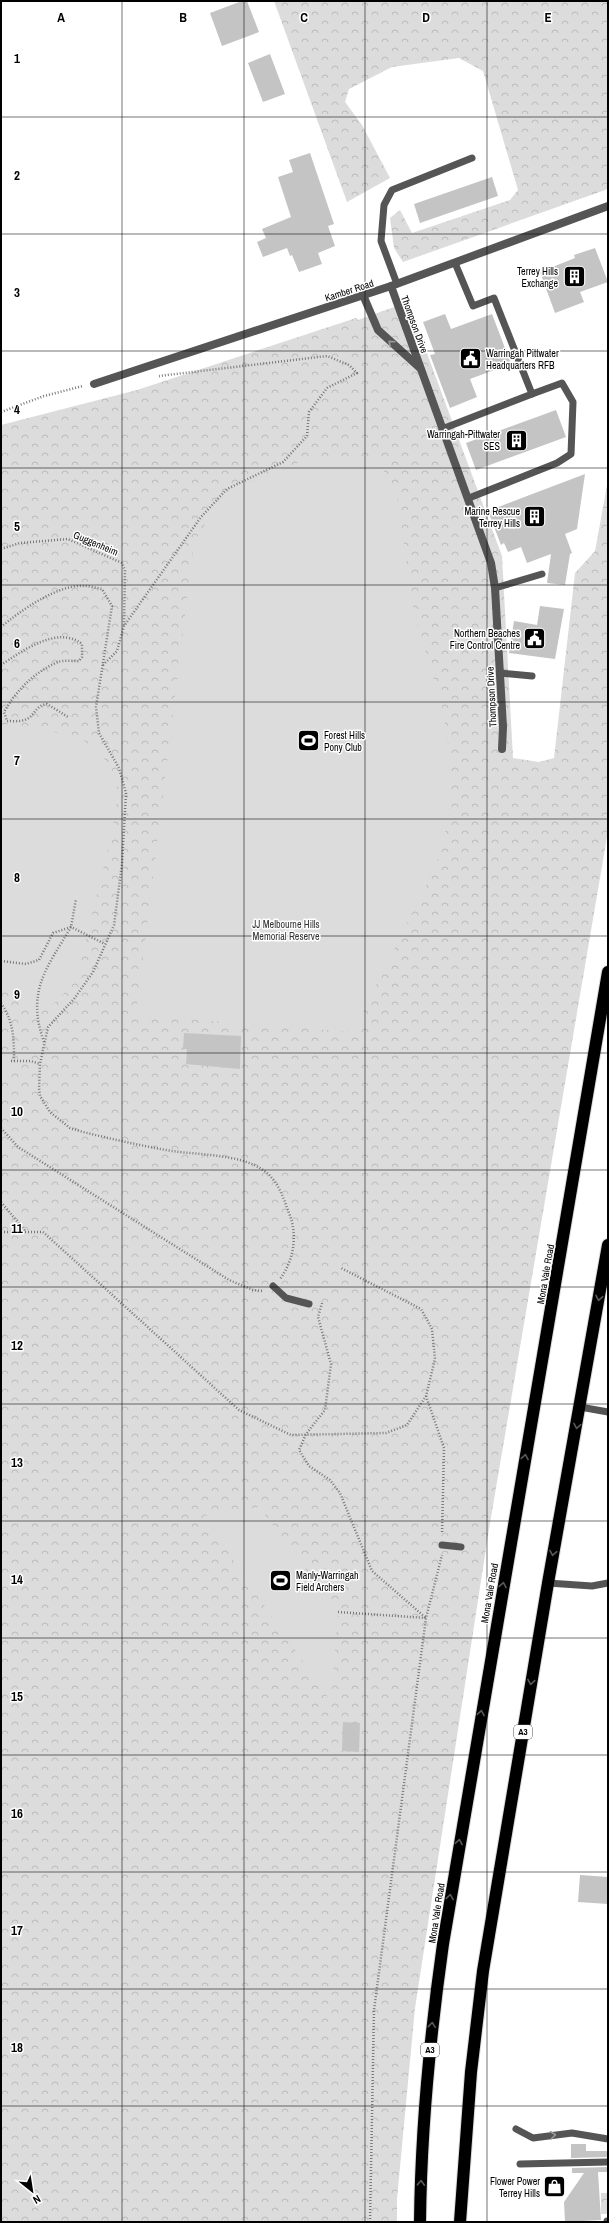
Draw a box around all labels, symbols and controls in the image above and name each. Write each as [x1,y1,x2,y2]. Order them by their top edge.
text: A [57,9,65,26]
text: B [179,9,187,26]
text: C [300,9,308,26]
text: D [422,9,430,26]
text: E [544,9,552,26]
text: 1 [14,50,20,67]
text: 2 [14,167,20,184]
building icon: Terrey Hills Exchange [561,264,587,290]
place label: Terrey Hills Exchange [517,265,558,290]
street label: Kamber Road [323,276,375,304]
text: 3 [14,284,20,301]
street label: Thompson Drive [398,293,431,355]
one-way arrow [388,341,396,348]
public building icon: Warringah Pittwater Headquarters RFB [457,346,483,372]
place label: Warringah Pittwater Headquarters RFB [486,347,559,372]
text: 4 [14,401,20,418]
building icon: Warringah-Pittwater SES [503,427,529,453]
place label: Warringah-Pittwater SES [427,428,501,453]
building icon: Marine Rescue Terrey Hills [522,504,548,530]
place label: Marine Rescue Terrey Hills [464,505,520,530]
text: 5 [14,518,20,535]
street label: Guggenheim [71,528,120,559]
public building icon: Northern Beaches Fire Control Centre [522,626,548,652]
place label: Northern Beaches Fire Control Centre [450,627,520,652]
text: 6 [14,635,20,652]
street label: Thompson Drive [483,666,500,728]
sports icon: Forest Hills Pony Club [295,728,321,754]
place label: Forest Hills Pony Club [324,729,365,754]
text: 7 [14,752,20,769]
text: 8 [14,869,20,886]
park label: JJ Melbourne Hills Memorial Reserve [252,918,320,943]
text: 9 [14,986,20,1003]
text: 10 [11,1103,23,1120]
text: 11 [11,1220,23,1237]
street label: Mona Vale Road [534,1243,557,1305]
one-way arrow [595,1294,604,1301]
text: 12 [11,1337,23,1354]
one-way arrow [573,1422,581,1429]
text: 13 [11,1454,23,1471]
one-way arrow [520,1454,529,1460]
one-way arrow [549,1550,558,1557]
street label: Mona Vale Road [478,1562,501,1624]
sports icon: Manly-Warringah Field Archers [268,1568,294,1594]
place label: Manly-Warringah Field Archers [296,1569,359,1594]
text: 14 [11,1571,23,1588]
one-way arrow [498,1582,507,1588]
one-way arrow [527,1678,536,1685]
text: 15 [11,1688,23,1705]
one-way arrow [476,1710,485,1717]
road number: A3 [514,1725,532,1739]
text: 16 [11,1805,23,1822]
one-way arrow [455,1839,463,1845]
street label: Mona Vale Road [425,1882,448,1944]
one-way arrow [446,1894,454,1900]
text: 17 [11,1922,23,1939]
one-way arrow [428,2022,437,2028]
text: 18 [11,2039,23,2056]
road number: A3 [421,2043,439,2057]
one-way arrow [550,2131,556,2140]
north arrow [12,2171,52,2211]
shop icon: Flower Power Terrey Hills [542,2174,568,2200]
place label: Flower Power Terrey Hills [490,2175,540,2200]
one-way arrow [417,2180,425,2186]
text: N [31,2192,43,2207]

